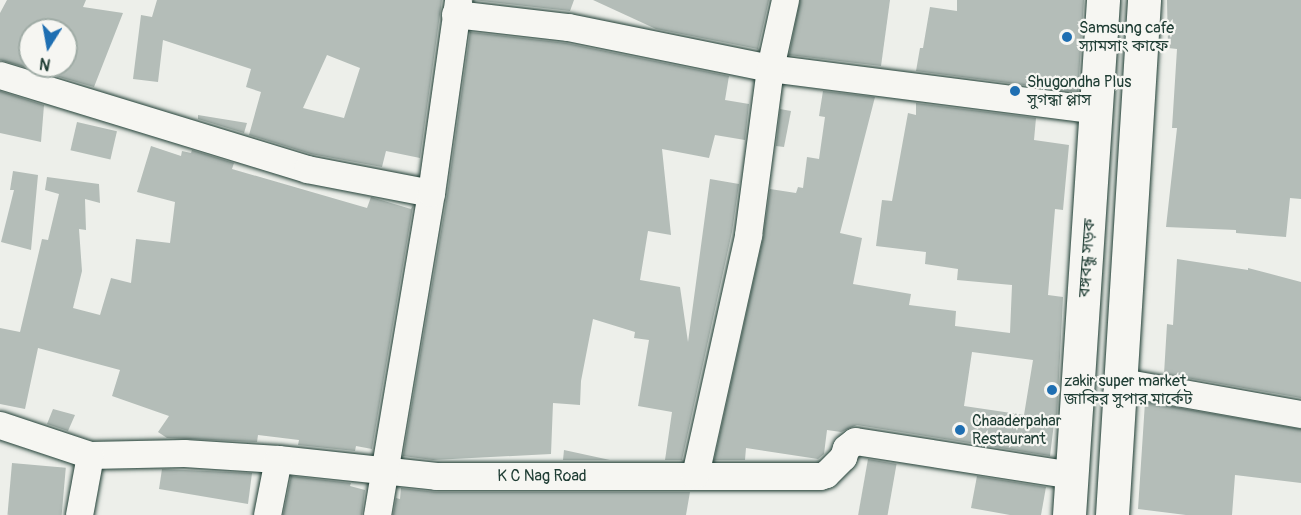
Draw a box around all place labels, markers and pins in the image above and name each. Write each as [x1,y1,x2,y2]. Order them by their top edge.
place label: Samsung cafe স্যামসাং কাফে [1079,18,1174,56]
marker: Samsung cafe স্যামসাং কাফে [1060,30,1074,44]
place label: Shugondha Plus সুগন্ধা প্লাস [1027,72,1132,110]
marker: Shugondha Plus সুগন্ধা প্লাস [1008,84,1022,98]
place label: zakir super market জাকির সুপার মার্কেট [1064,371,1192,409]
marker: zakir super market জাকির সুপার মার্কেট [1045,383,1059,397]
place label: Chaaderpahar Restaurant [972,411,1062,449]
marker: Chaaderpahar Restaurant [953,423,967,437]

